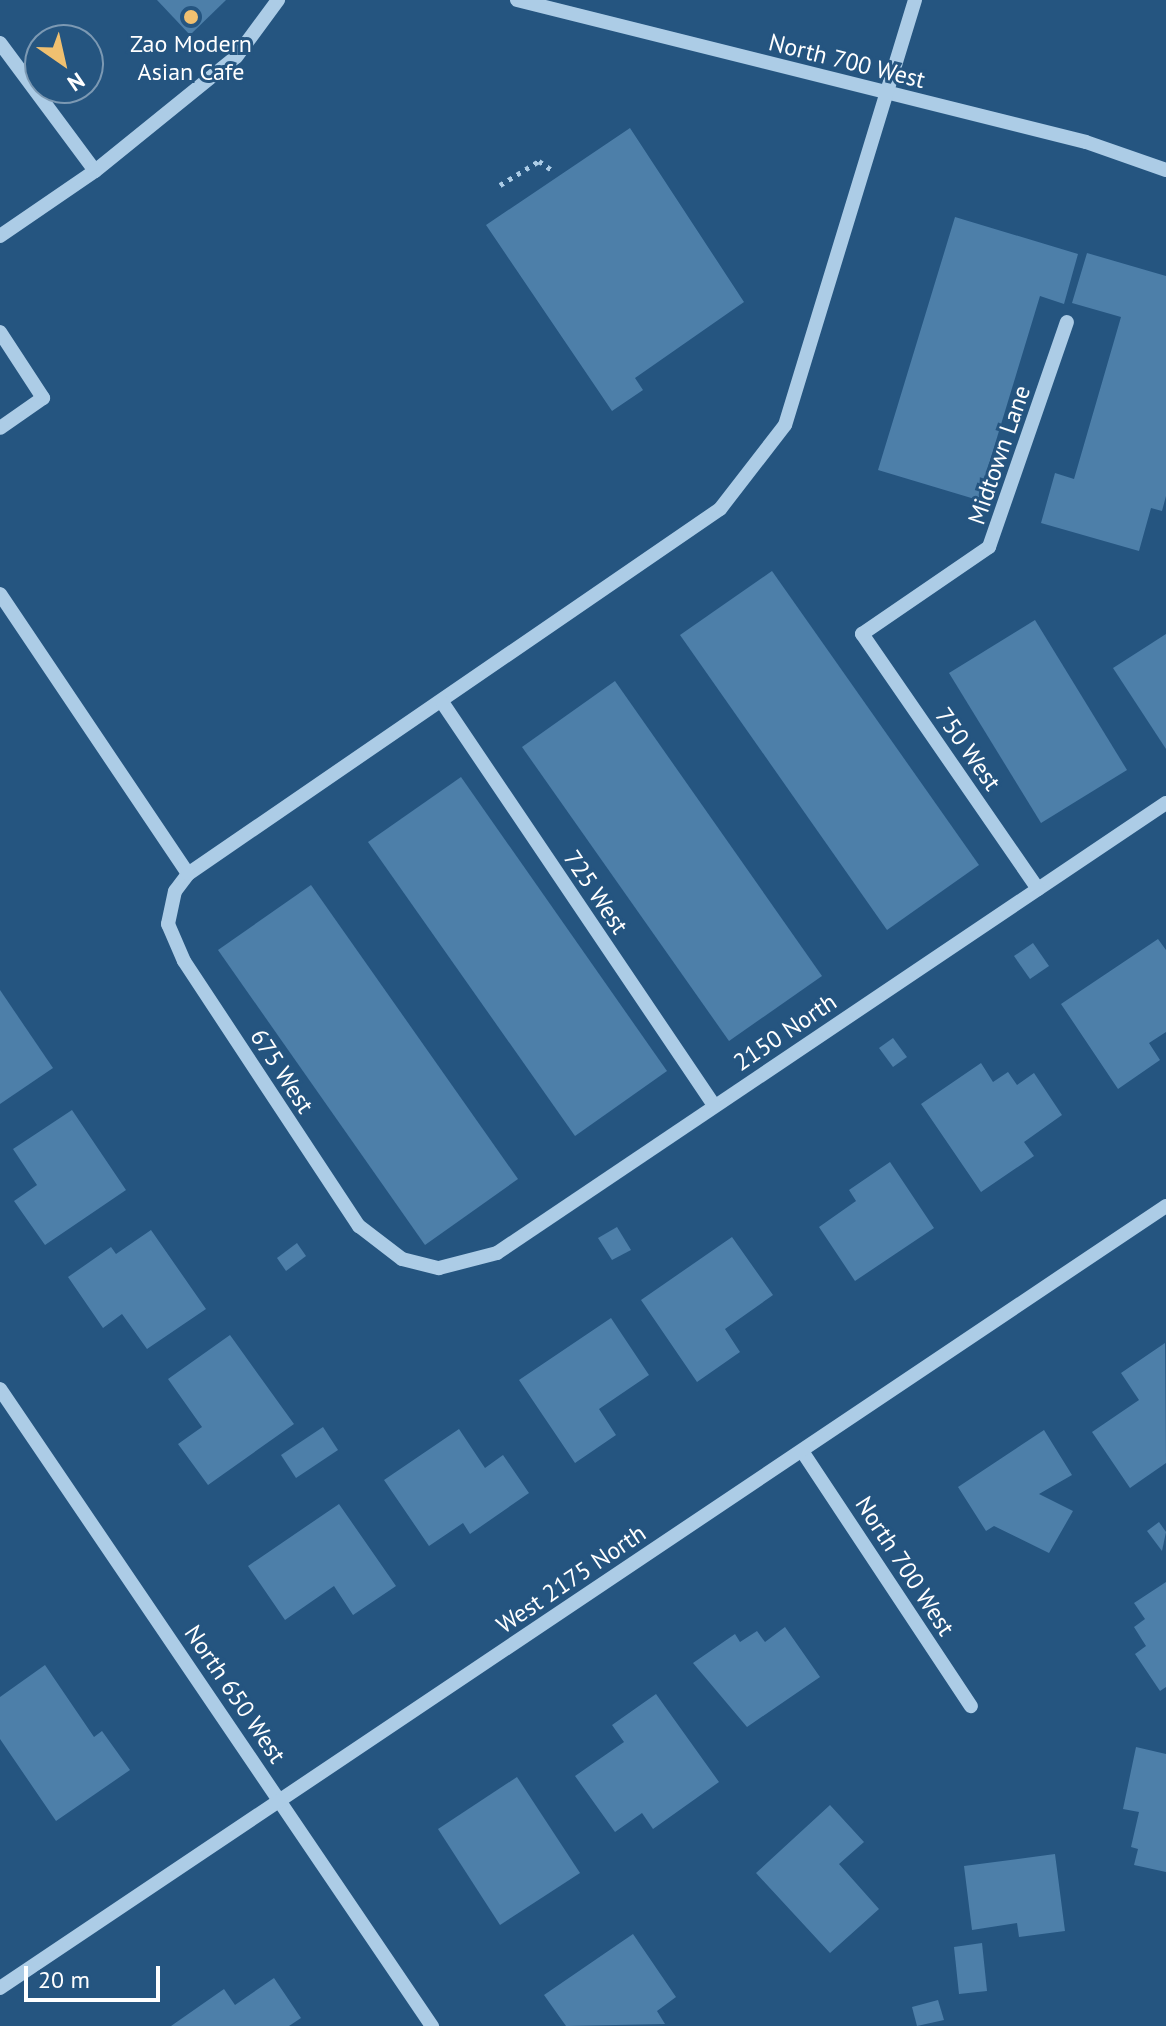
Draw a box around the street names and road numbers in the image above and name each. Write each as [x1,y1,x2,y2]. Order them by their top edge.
street label: North 700 West [766,28,928,94]
street label: Midtown Lane [962,382,1036,528]
street label: 750 West [929,702,1007,796]
street label: 725 West [558,845,634,939]
street label: 2150 North [728,987,842,1077]
street label: 675 West [244,1023,320,1119]
street label: North 700 West [849,1491,961,1641]
street label: West 2175 North [491,1519,651,1639]
street label: North 650 West [178,1619,292,1769]

